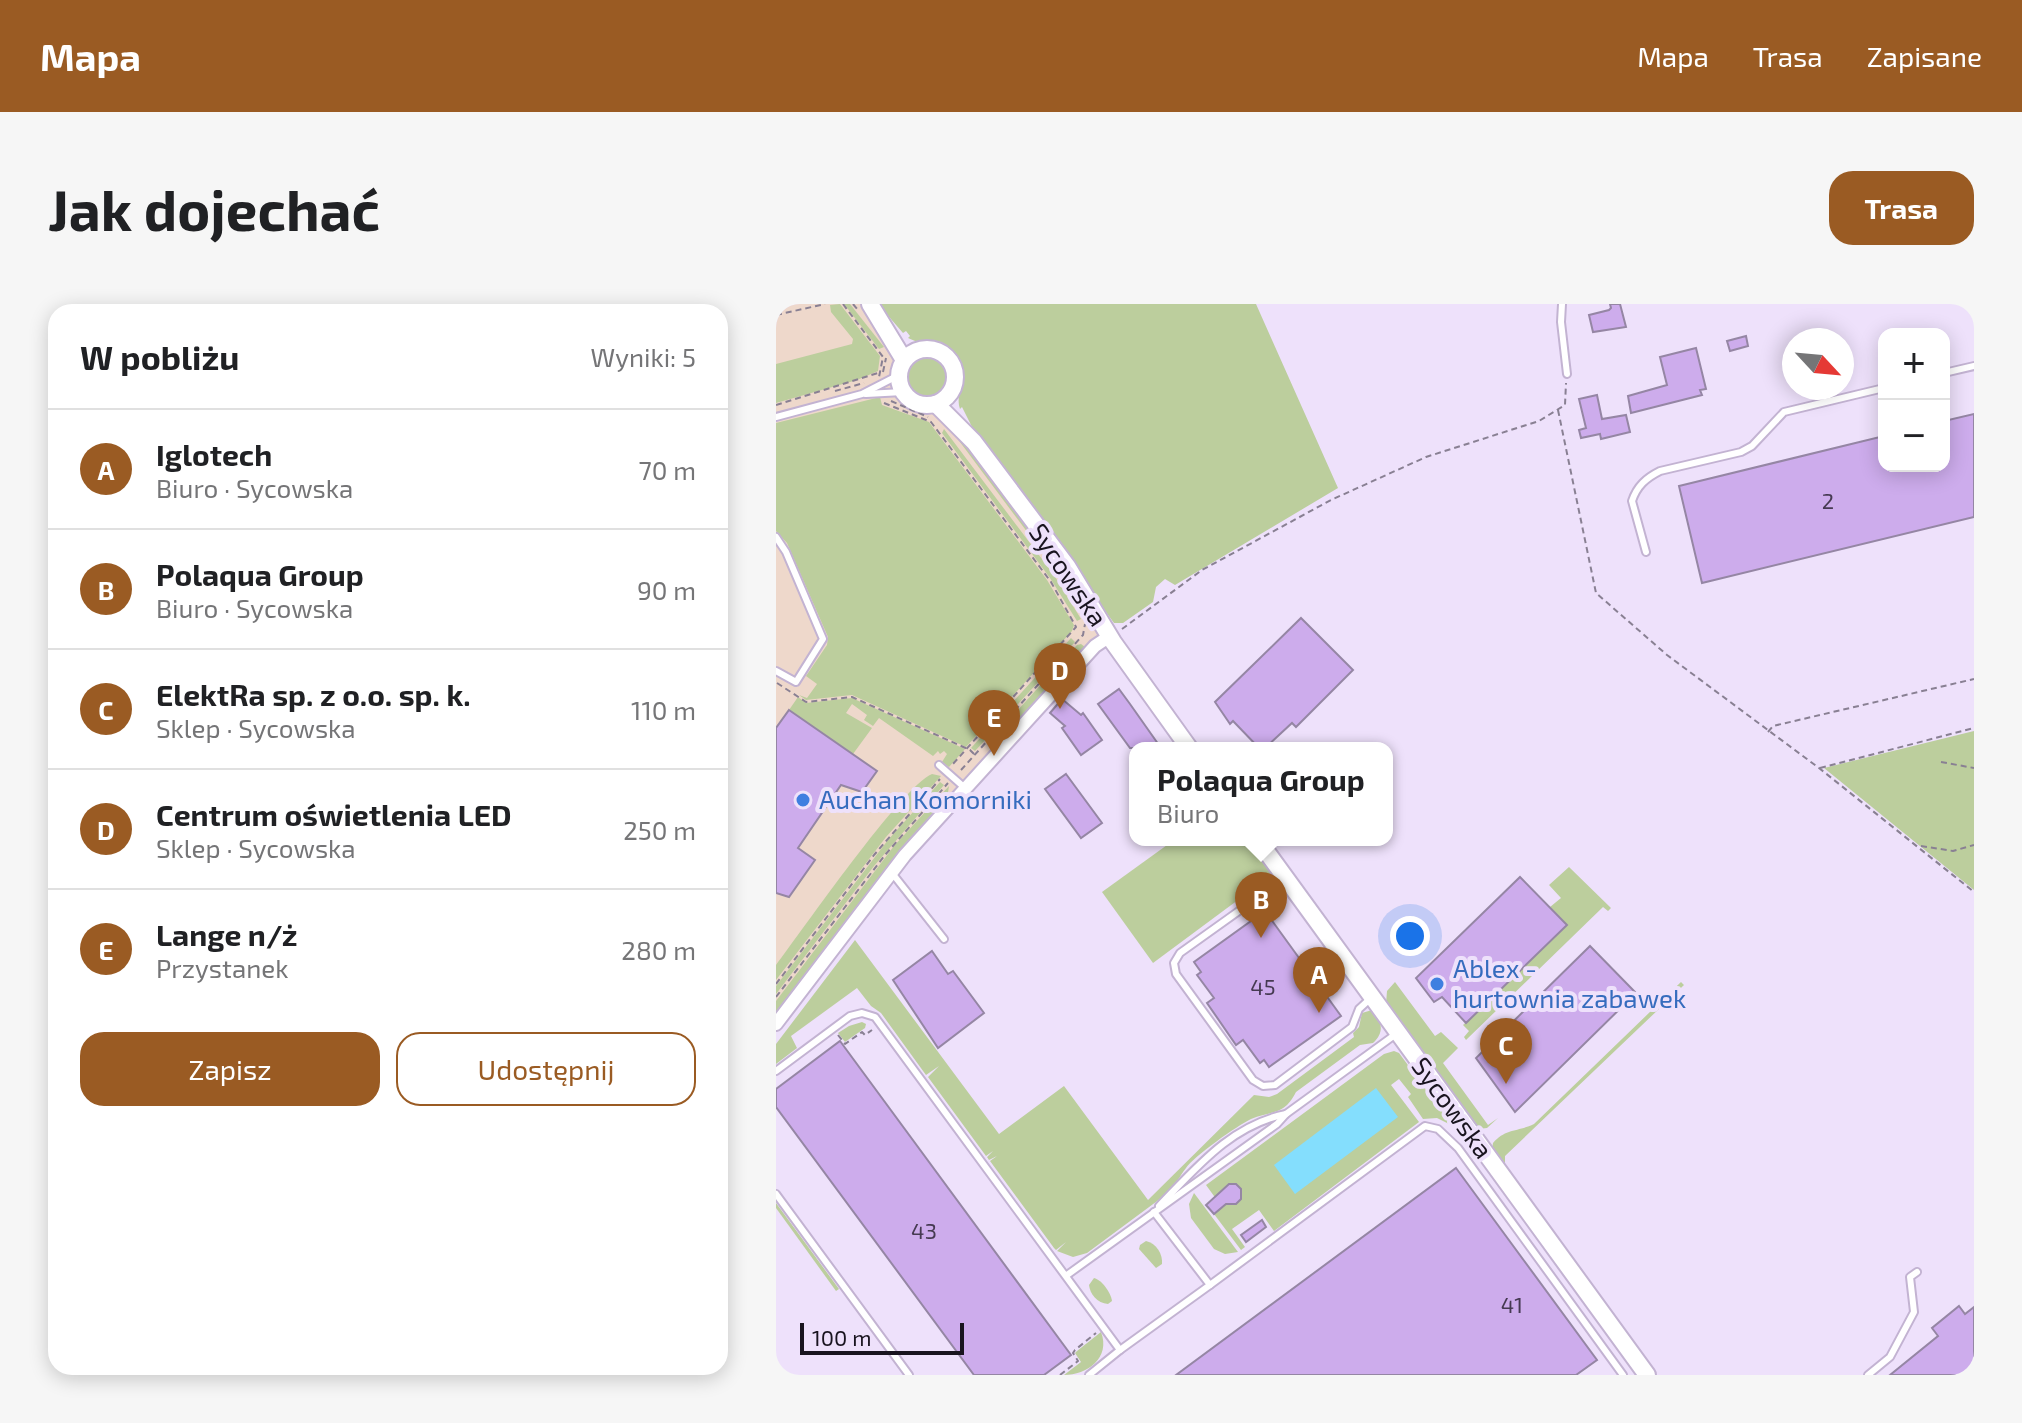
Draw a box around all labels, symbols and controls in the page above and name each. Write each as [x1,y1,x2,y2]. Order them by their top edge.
text: Mapa [40,33,141,79]
text: Mapa [1637,39,1709,73]
text: Trasa [1753,39,1823,73]
text: Zapisane [1867,39,1982,73]
button: Trasa [1829,171,1974,245]
text: Jak dojechać [48,175,380,242]
north arrow [1782,328,1854,400]
map controls [1878,328,1950,472]
button: + [1878,328,1950,400]
text: W pobliżu [80,336,240,377]
text: Wyniki: 5 [590,341,696,372]
button: − [1878,400,1950,472]
text: Iglotech [156,436,272,472]
text: A [98,454,114,485]
text: 70 m [638,454,696,485]
text: Biuro · Sycowska [156,472,353,503]
house number: 2 [1822,487,1834,513]
street label: Sycowska [1024,517,1115,631]
text: Polaqua Group [156,556,364,592]
text: B [98,574,114,605]
text: 90 m [637,574,696,605]
text: Biuro · Sycowska [156,592,353,623]
pin: D [1034,643,1086,709]
text: ElektRa sp. z o.o. sp. k. [156,676,471,712]
pin: E [968,690,1020,756]
text: C [98,694,114,725]
text: 110 m [631,694,696,725]
text: Sklep · Sycowska [156,712,356,743]
popup [1129,742,1393,846]
text: Polaqua Group [1157,761,1365,797]
place label: Auchan Komorniki [819,783,1032,814]
marker: Auchan Komorniki [794,791,812,809]
text: Centrum oświetlenia LED [156,796,512,832]
text: Biuro [1157,797,1219,828]
text: D [97,814,115,845]
text: 250 m [623,814,696,845]
text: Sklep · Sycowska [156,832,356,863]
pin: B [1235,872,1287,938]
text: Lange n/ż [156,916,297,952]
your location [1390,916,1430,956]
text: E [98,934,114,965]
text: 280 m [621,934,696,965]
pin: A [1293,947,1345,1013]
text: Przystanek [156,952,288,983]
place label: Ablex - hurtownia zabawek [1453,952,1686,1013]
house number: 45 [1250,973,1276,999]
marker: Ablex - hurtownia zabawek [1428,975,1446,993]
pin: C [1480,1018,1532,1084]
button: Zapisz [80,1032,380,1106]
button: Udostępnij [396,1032,696,1106]
street label: Sycowska [1406,1051,1500,1164]
house number: 43 [911,1217,937,1243]
house number: 41 [1501,1291,1523,1317]
scale bar [800,1319,964,1355]
text: 100 m [812,1324,871,1350]

